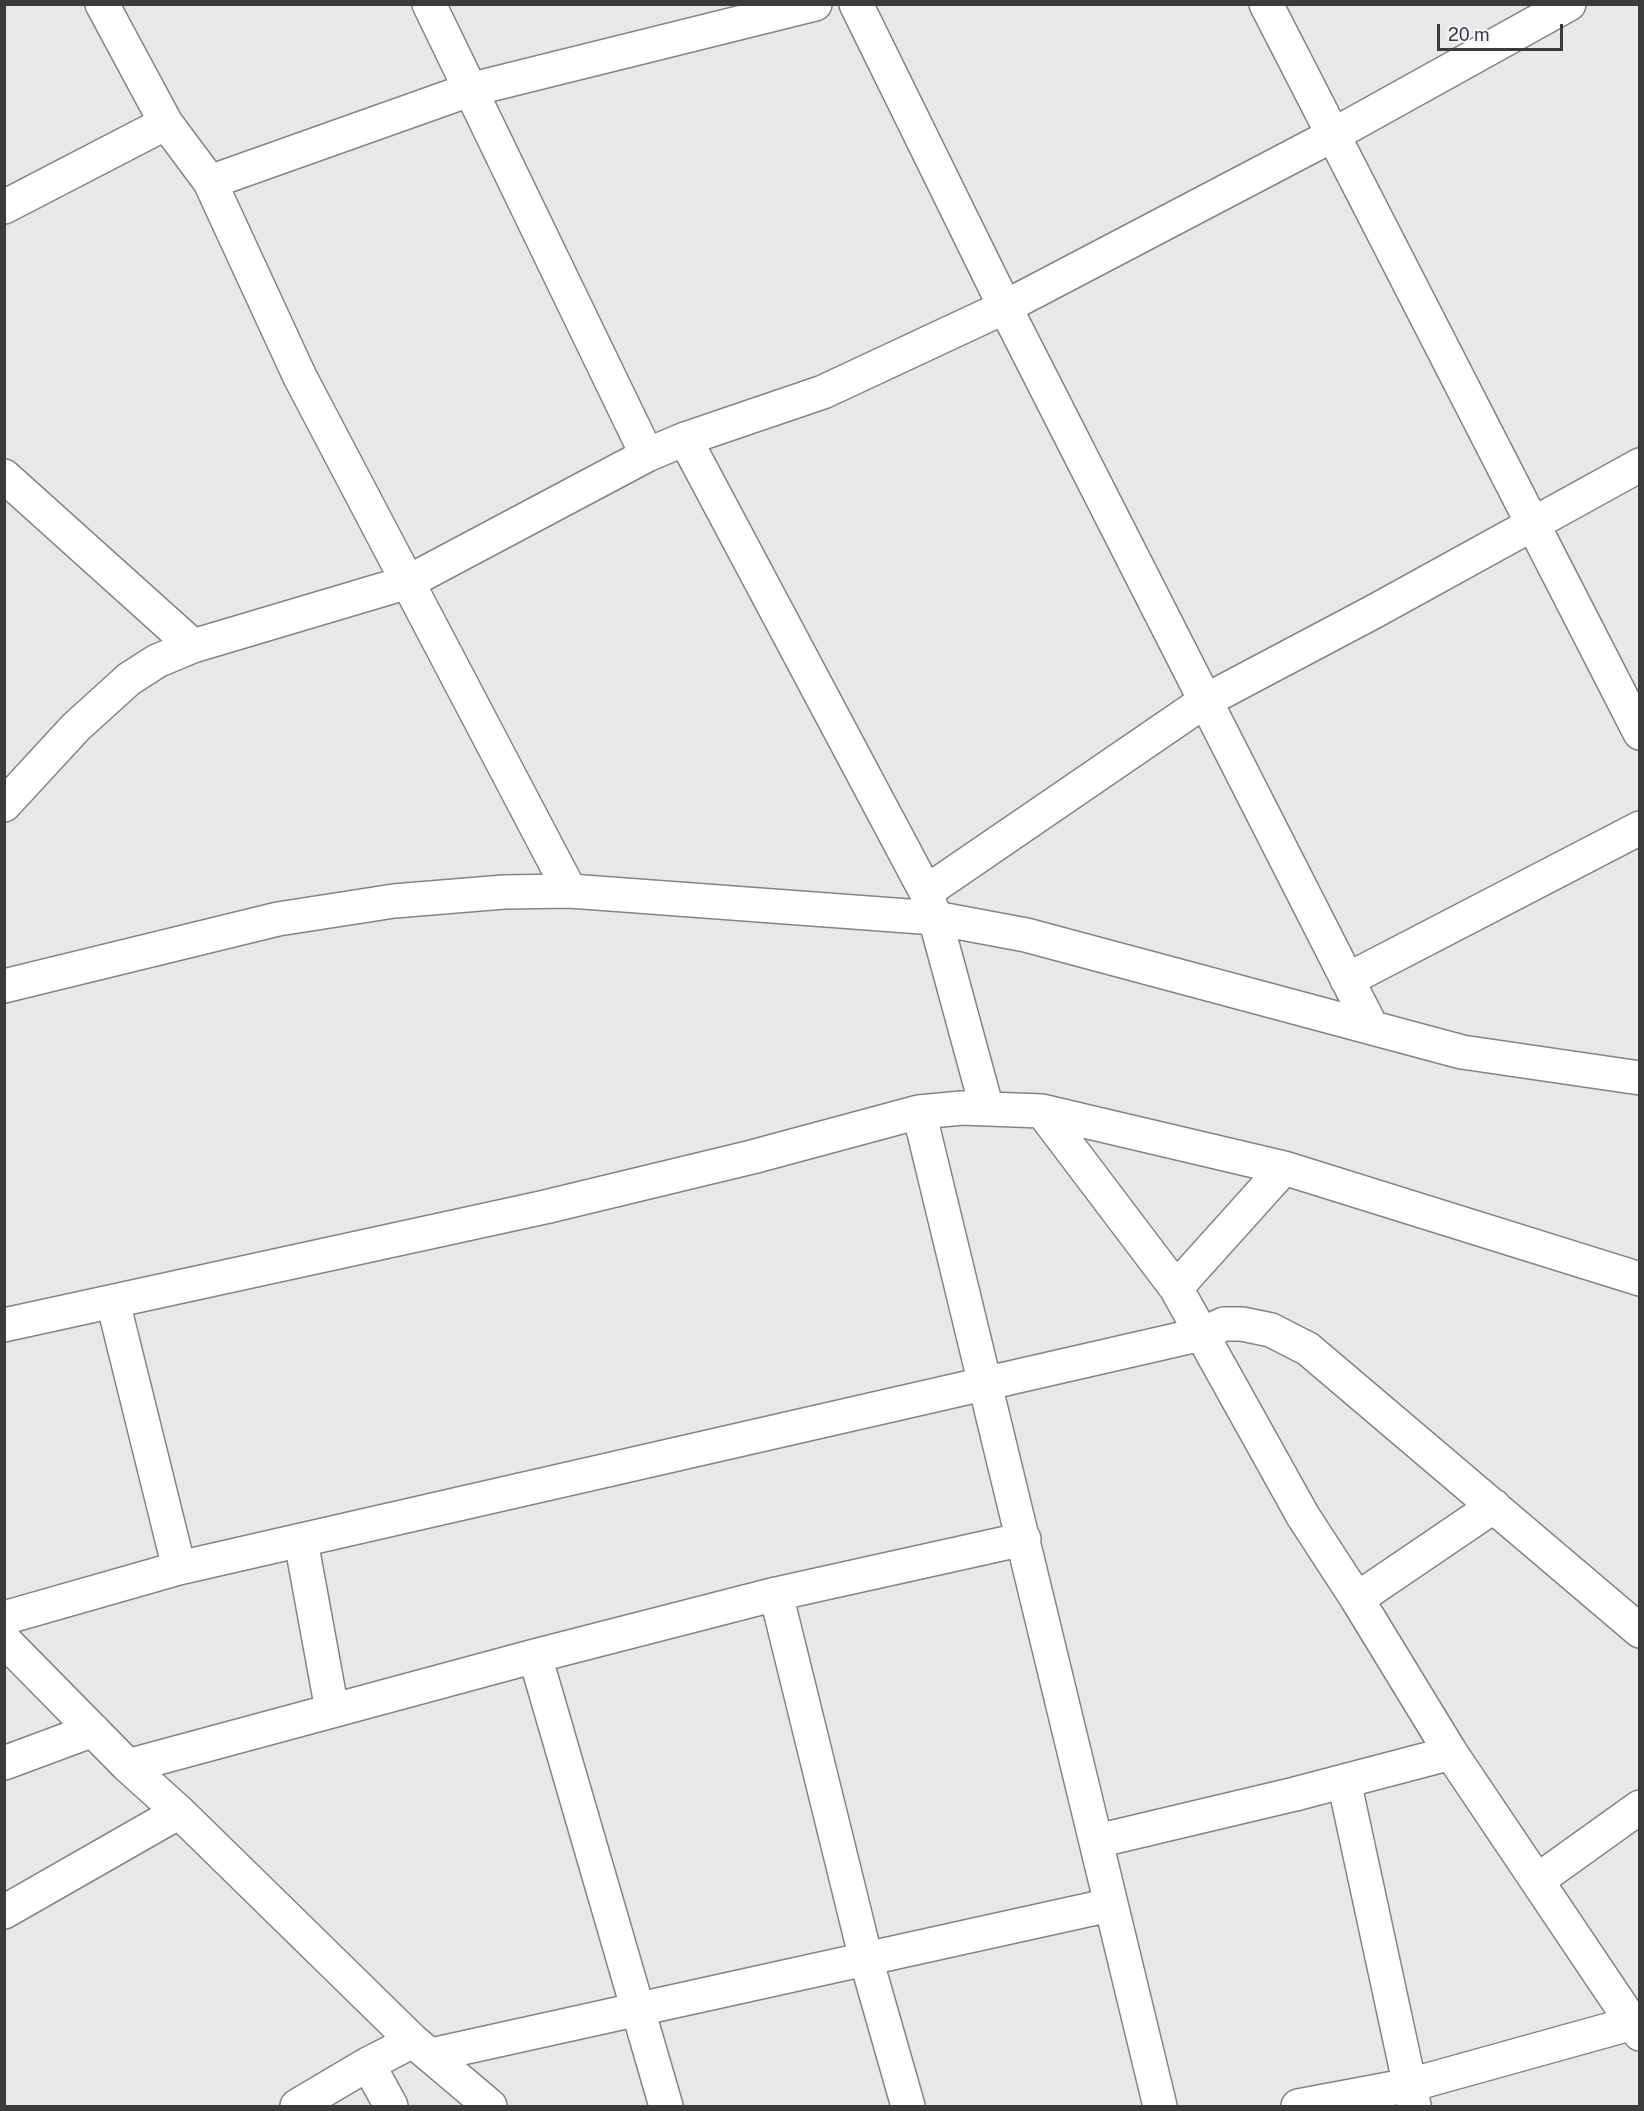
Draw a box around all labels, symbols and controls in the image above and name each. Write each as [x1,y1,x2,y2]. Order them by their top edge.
scale bar [1440,12,1566,50]
text: 20 m [1448,24,1490,45]

